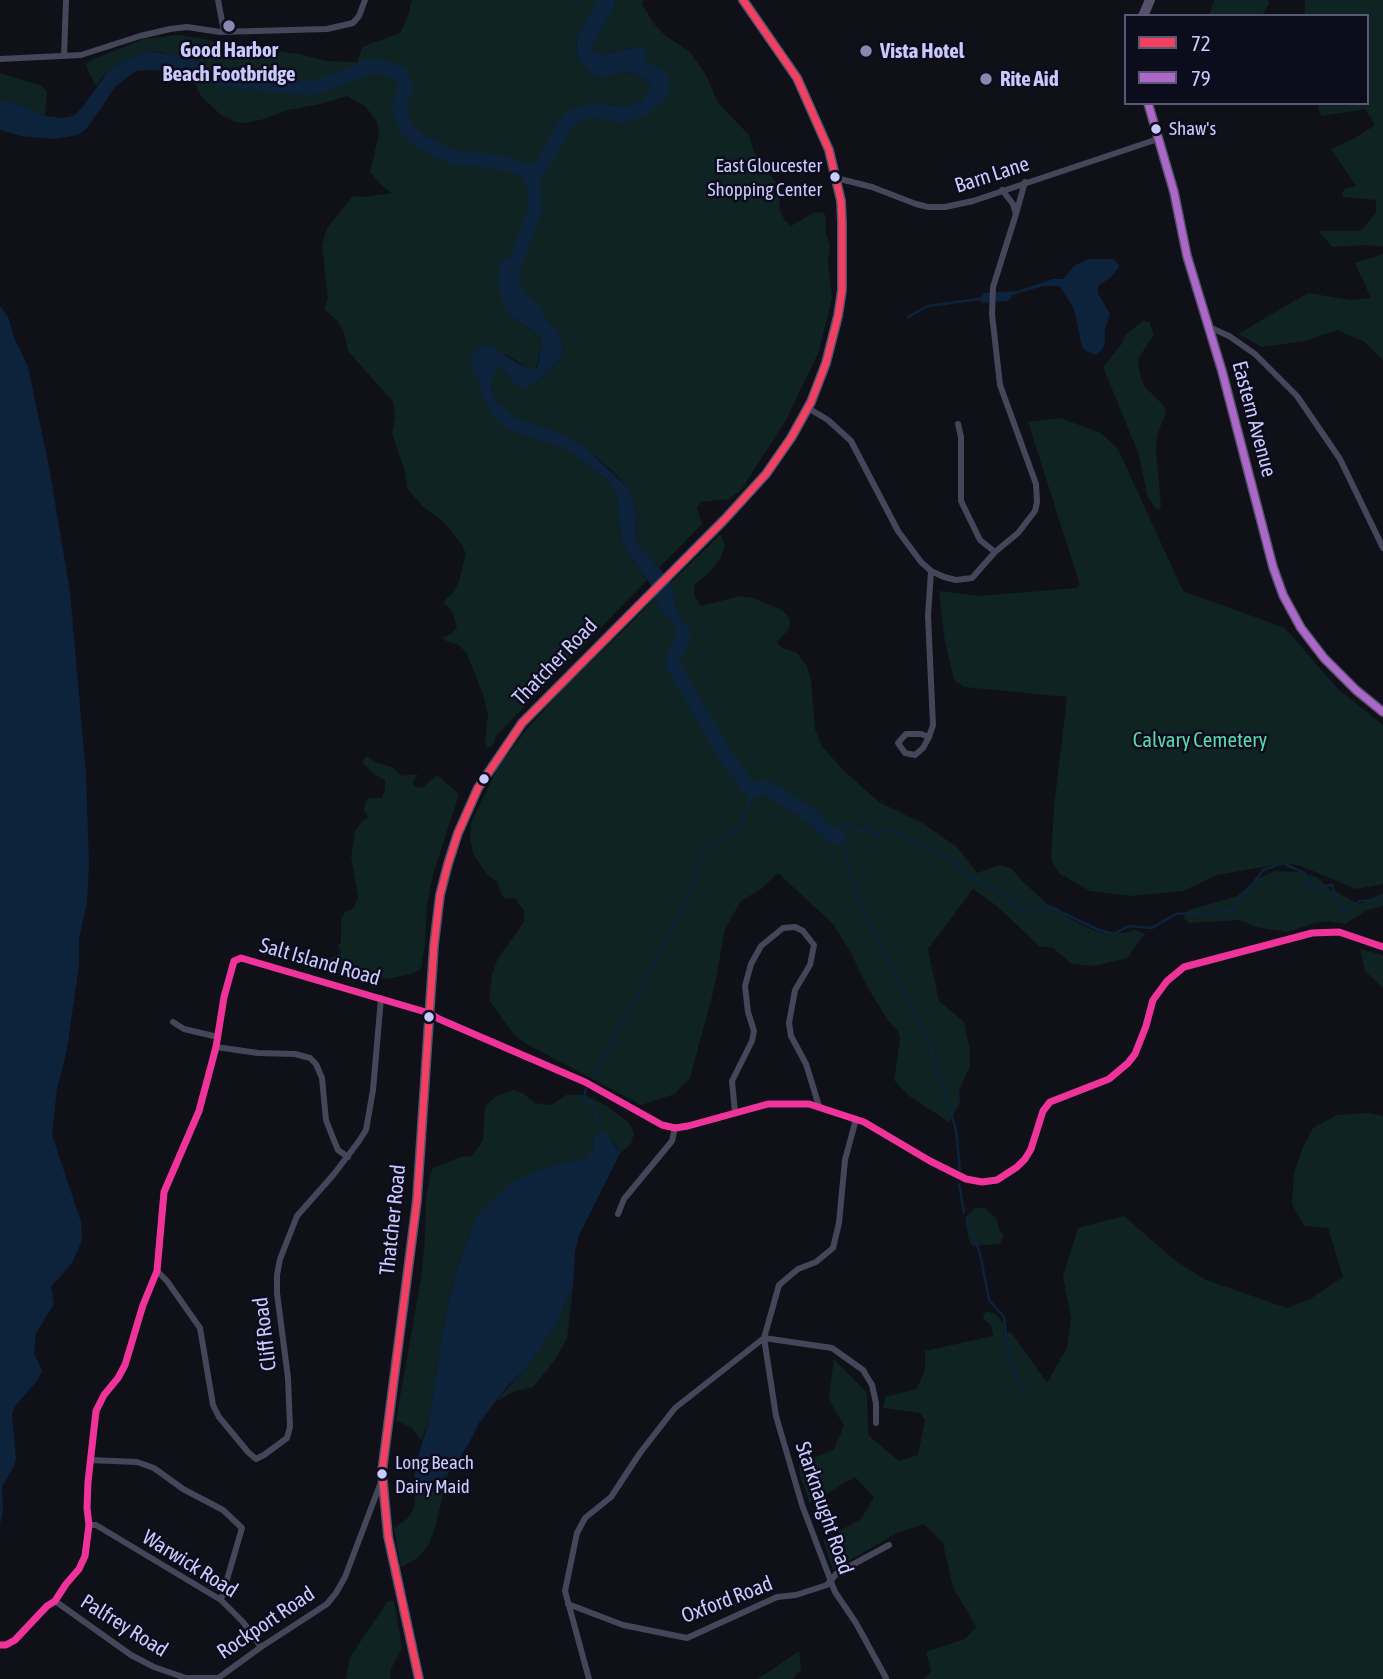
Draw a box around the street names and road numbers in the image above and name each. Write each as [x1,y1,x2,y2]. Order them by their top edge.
street label: Barn Lane [952,151,1032,199]
street label: Eastern Avenue [1226,358,1282,480]
street label: Thatcher Road [507,613,603,711]
street label: Salt Island Road [257,933,383,991]
street label: Thatcher Road [375,1163,411,1277]
street label: Cliff Road [248,1296,282,1372]
street label: Starknaught Road [790,1438,858,1578]
street label: Warwick Road [138,1525,242,1603]
street label: Oxford Road [678,1571,776,1629]
street label: Rockport Road [212,1581,320,1665]
street label: Palfrey Road [76,1589,172,1663]

